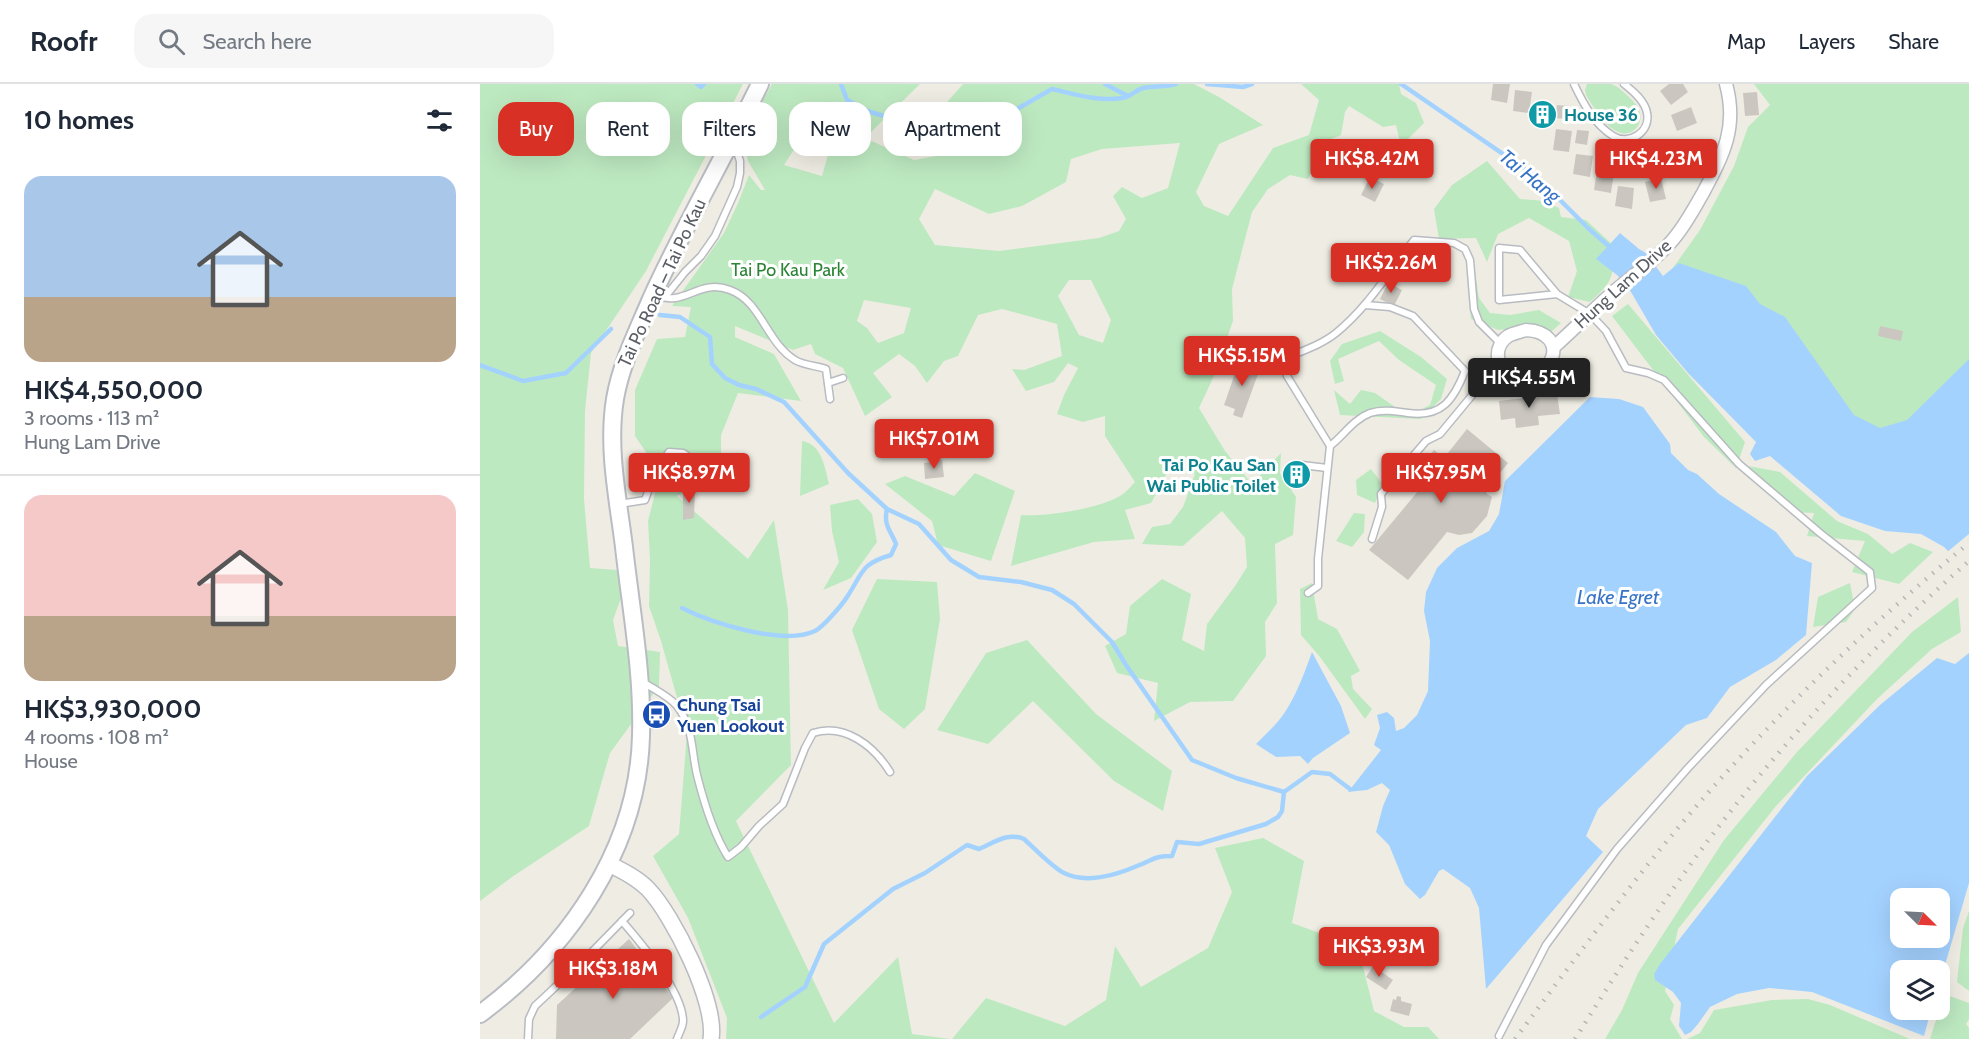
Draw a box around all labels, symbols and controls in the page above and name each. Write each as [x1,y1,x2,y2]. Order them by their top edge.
search box [134,14,554,68]
text: Roofr [30,24,98,58]
icon: search [155,25,188,58]
text: Search here [203,28,312,55]
text: Map [1727,29,1766,54]
text: Layers [1799,29,1855,54]
text: Share [1888,29,1939,54]
building icon: House 36 [1527,99,1559,131]
chip: Buy [498,102,574,156]
chip: Rent [586,102,670,156]
chip: Filters [682,102,777,156]
chip: New [789,102,871,156]
chip: Apartment [883,102,1022,156]
text: 10 homes [24,104,134,136]
icon: filters [423,104,456,137]
place label: House 36 [1564,104,1638,126]
pin: HK$8.42M [1310,139,1434,190]
pin: HK$4.23M [1594,139,1718,190]
water label: Tai Hang [1495,144,1566,208]
text: HK$8.42M [1325,146,1419,170]
text: HK$4.23M [1609,146,1703,170]
street label: Tai Po Road – Tai Po Kau [613,195,711,371]
icon: home [186,215,294,323]
street label: Hung Lam Drive [1570,235,1676,333]
pin: HK$2.26M [1329,243,1453,294]
text: HK$2.26M [1345,250,1437,274]
park label: Tai Po Kau Park [731,259,846,281]
pin: HK$5.15M [1180,336,1304,387]
text: HK$5.15M [1198,343,1286,367]
pin: HK$4.55M [1467,358,1591,409]
text: HK$4.55M [1482,365,1576,389]
text: HK$4,550,000 [24,374,203,406]
text: 3 rooms · 113 m² [24,406,160,430]
pin: HK$7.01M [872,419,996,470]
text: HK$7.01M [889,426,979,450]
text: Hung Lam Drive [24,430,161,454]
pin: HK$8.97M [627,453,751,504]
pin: HK$7.95M [1379,453,1503,504]
place label: Tai Po Kau San Wai Public Toilet [1146,454,1276,497]
building icon: Tai Po Kau San Wai Public Toilet [1281,459,1313,491]
text: HK$8.97M [643,460,735,484]
text: HK$7.95M [1395,460,1487,484]
icon: home [186,534,294,642]
water label: Lake Egret [1577,585,1660,609]
text: HK$3,930,000 [24,693,202,725]
place label: Chung Tsai Yuen Lookout [676,694,784,737]
bus stop icon: Chung Tsai Yuen Lookout [640,699,672,731]
text: 4 rooms · 108 m² [24,725,169,749]
text: House [24,749,78,773]
north arrow [1890,888,1950,948]
map controls [1890,888,1950,1020]
pin: HK$3.93M [1317,927,1441,978]
text: HK$3.93M [1333,934,1425,958]
pin: HK$3.18M [551,949,675,1000]
text: HK$3.18M [568,956,658,980]
button: layers [1890,960,1950,1020]

